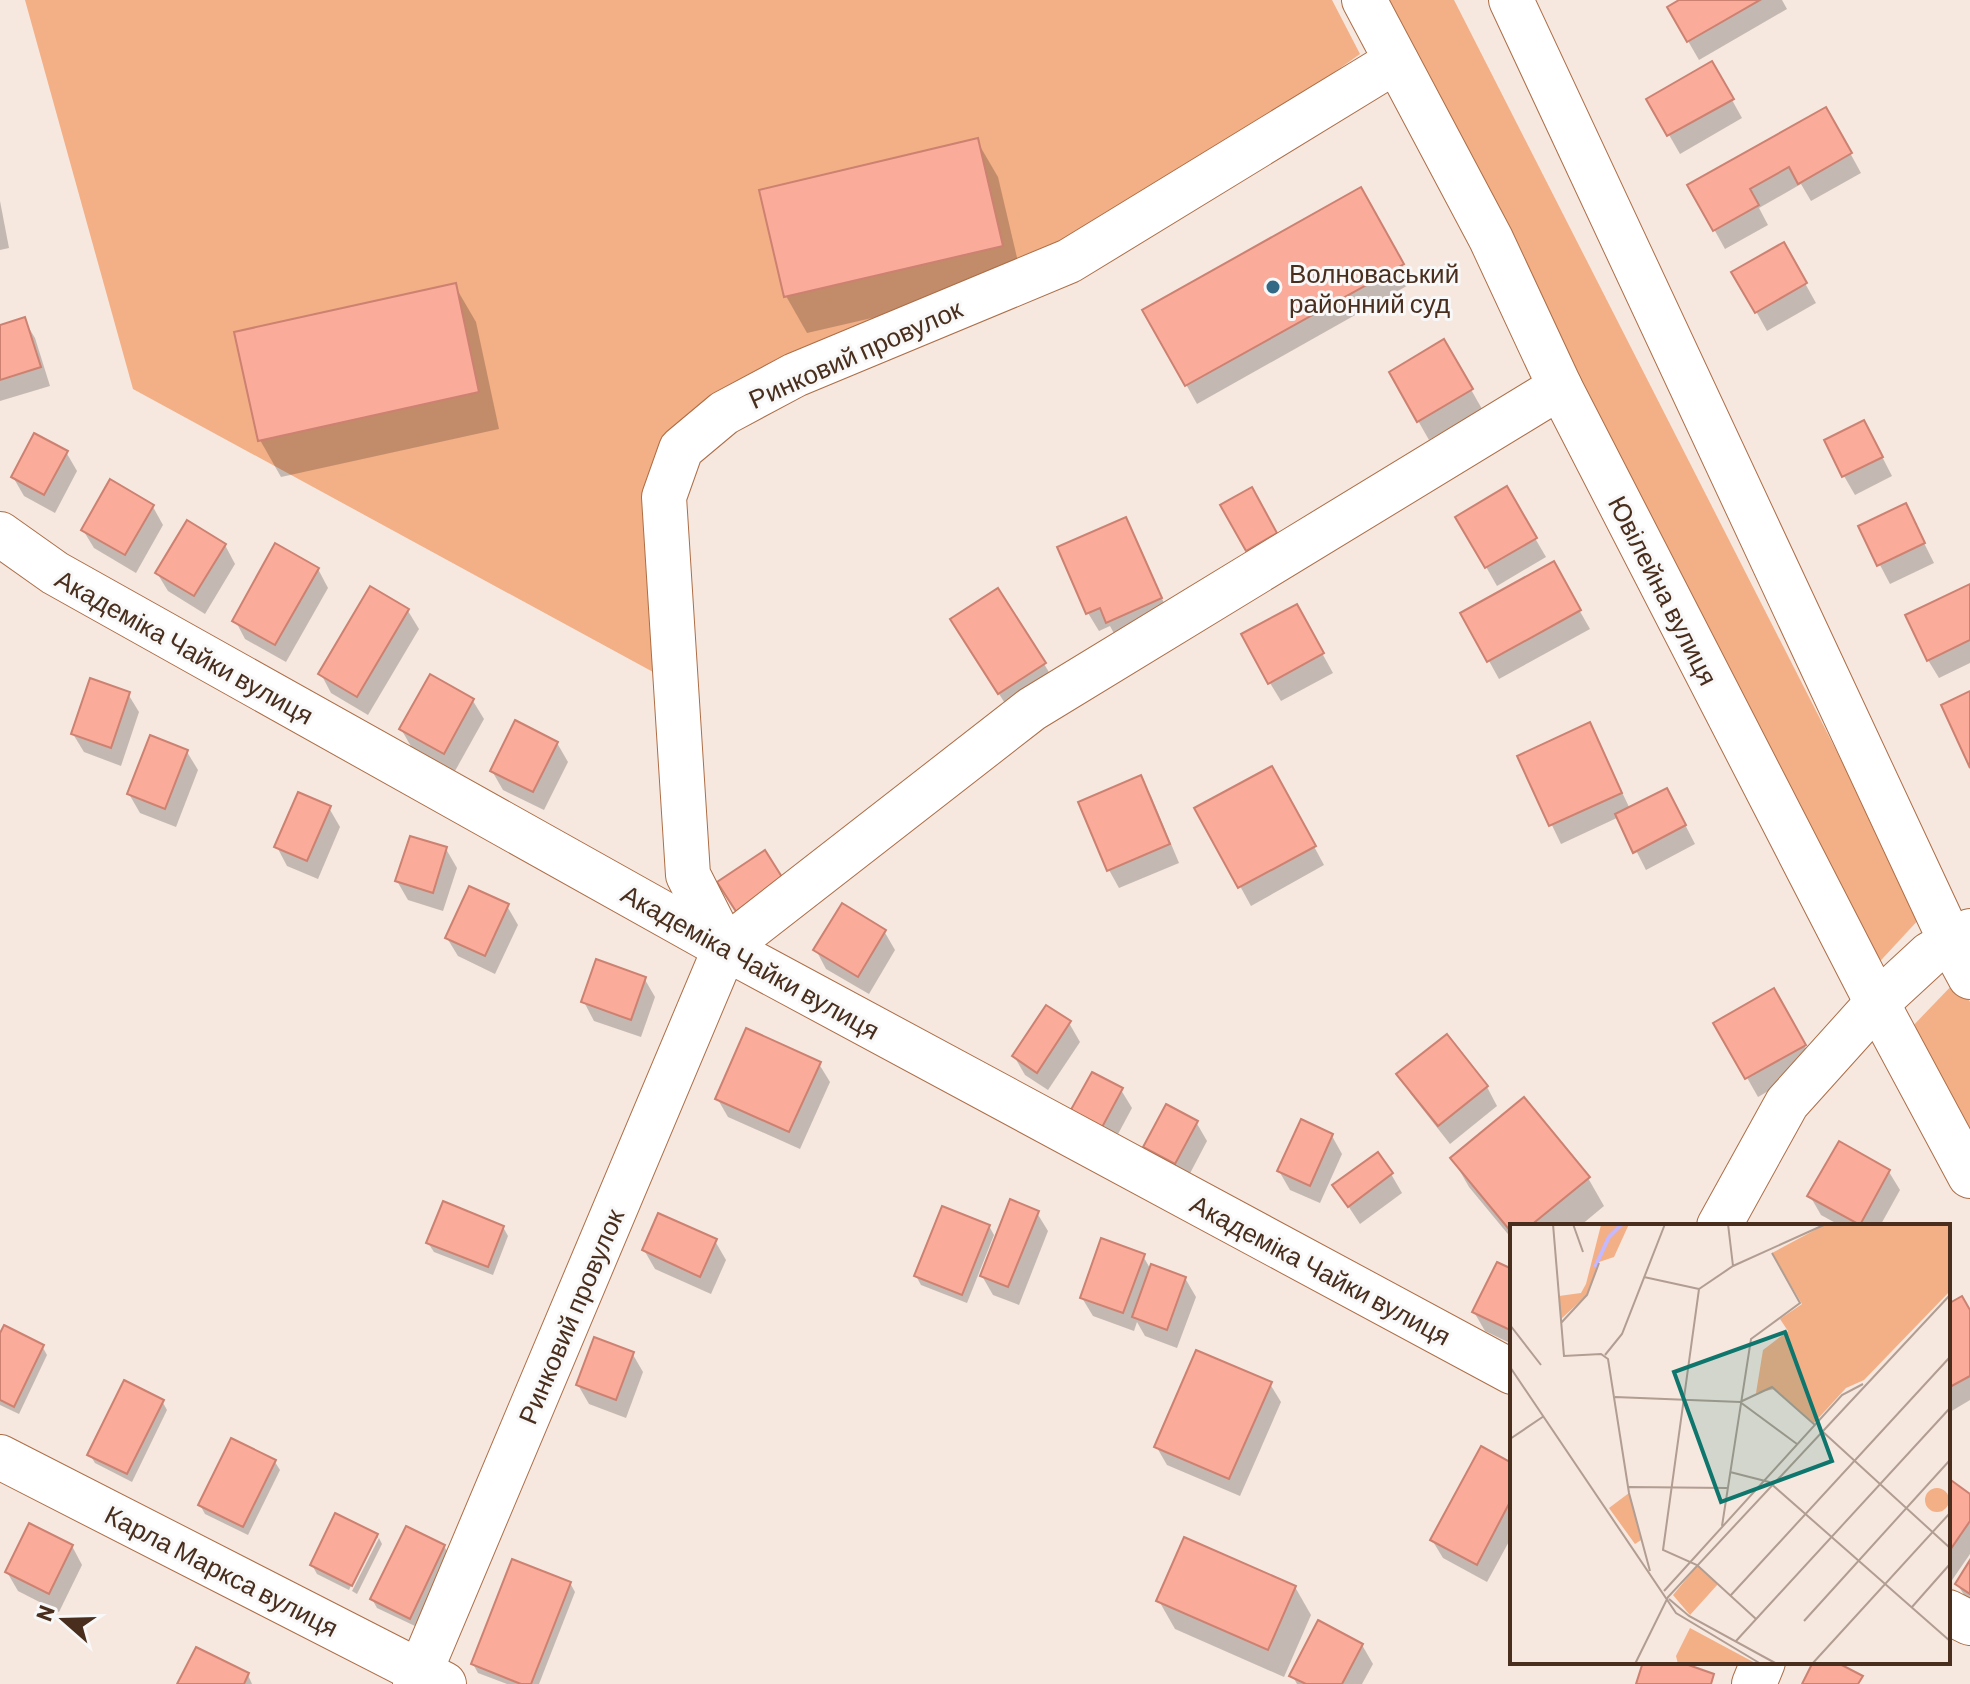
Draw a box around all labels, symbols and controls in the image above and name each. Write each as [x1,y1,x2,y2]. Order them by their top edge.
place label: Волноваський районний суд [1289,257,1459,318]
marker: Волноваський районний суд [1264,278,1282,296]
street label: Ринковий провулок [743,292,967,414]
street label: Ювілейна вулиця [1603,490,1725,690]
street label: Академіка Чайки вулиця [50,562,320,730]
street label: Академіка Чайки вулиця [616,877,886,1045]
street label: Академіка Чайки вулиця [1186,1187,1456,1351]
street label: Ринковий провулок [511,1203,630,1428]
inset map [1510,1224,1950,1664]
street label: Карла Маркса вулиця [100,1498,344,1642]
north arrow [24,1580,104,1660]
text: N [30,1601,59,1624]

